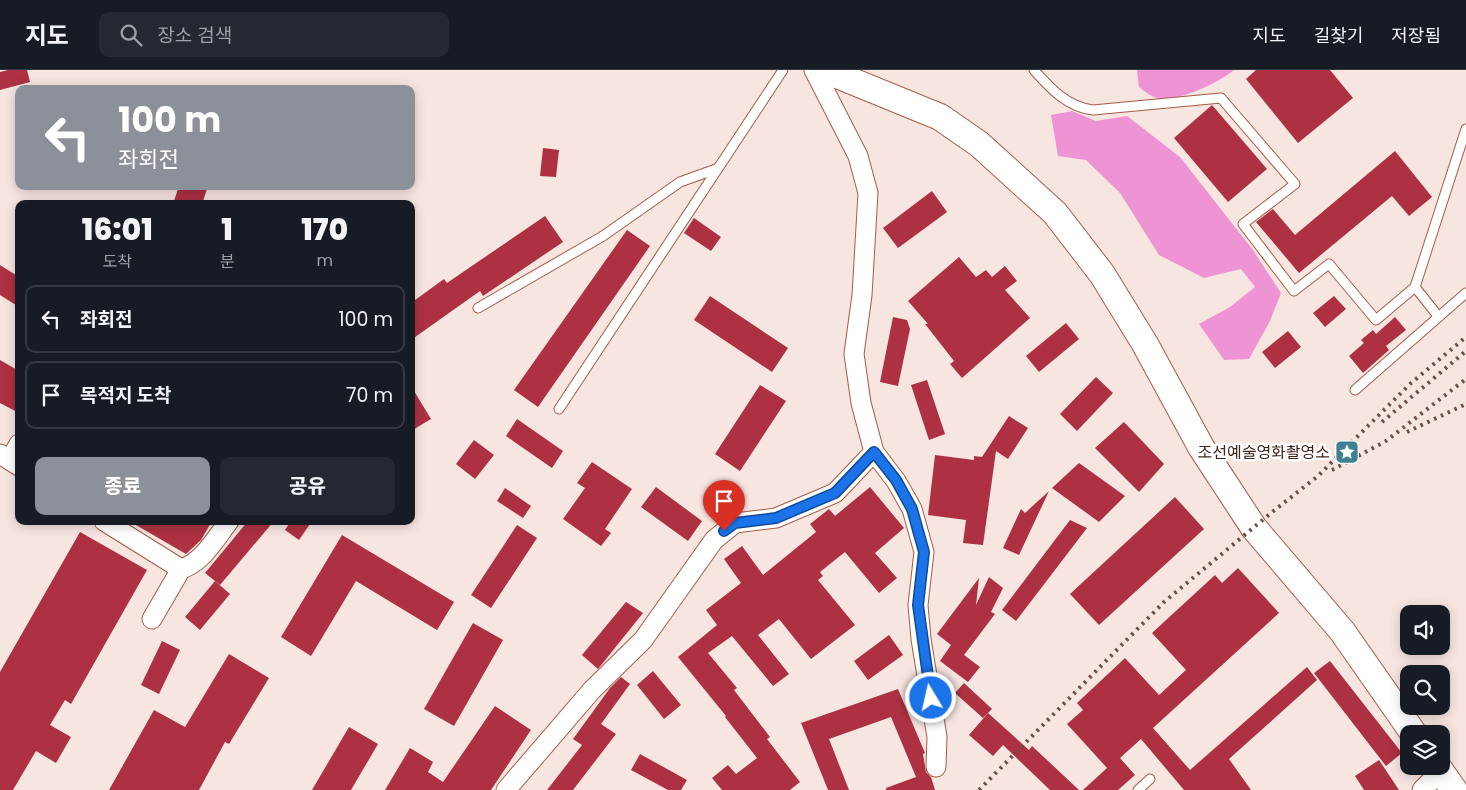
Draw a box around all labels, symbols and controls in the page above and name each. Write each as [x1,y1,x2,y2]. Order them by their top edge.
search box [99,12,449,57]
text: 지도 [25,19,69,52]
icon: search [117,21,145,49]
text: 장소 검색 [157,22,232,49]
text: 지도 [1253,23,1286,48]
text: 길찾기 [1314,23,1363,48]
text: 저장됨 [1391,23,1441,48]
text: 100 m [118,95,221,144]
icon: left [35,105,100,170]
text: 좌회전 [118,144,179,175]
text: 16:01 [82,208,153,251]
text: 1 [221,208,233,251]
text: 170 [301,208,348,251]
text: m [316,249,333,272]
text: 도착 [103,250,132,273]
text: 분 [220,250,234,273]
icon: left [37,305,65,333]
text: 좌회전 [80,306,132,333]
text: 100 m [338,306,393,333]
icon: arrive [37,381,65,409]
text: 목적지 도착 [80,382,171,409]
text: 70 m [346,382,393,409]
place icon: 조선예술영화촬영소 [1334,439,1360,465]
place label: 조선예술영화촬영소 [1198,441,1330,464]
button: 종료 [35,457,210,515]
button: 공유 [220,457,395,515]
pin [703,480,745,531]
icon: arrive [710,487,738,515]
map controls [1400,605,1450,775]
button: sound [1400,605,1450,655]
button: search [1400,665,1450,715]
position arrow [904,671,956,723]
button: layers [1400,725,1450,775]

